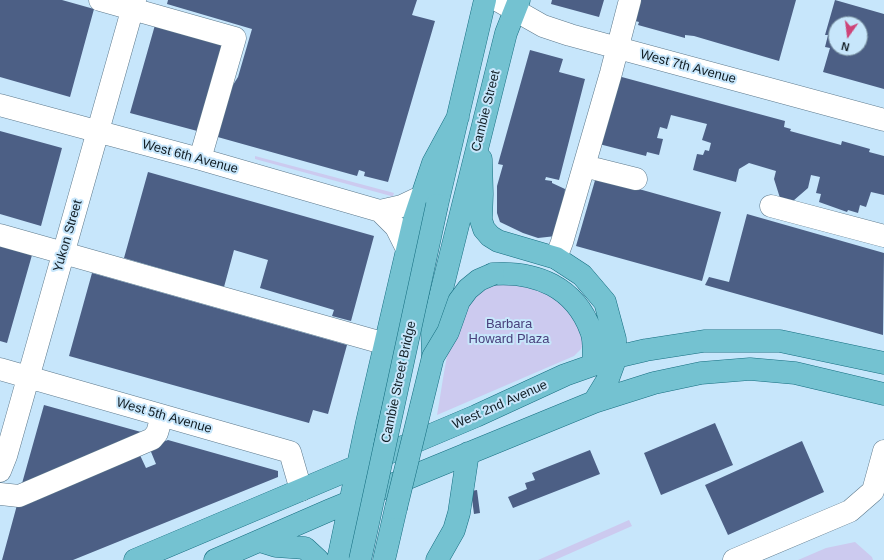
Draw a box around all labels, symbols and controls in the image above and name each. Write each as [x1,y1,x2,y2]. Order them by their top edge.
north arrow [828,16,868,56]
text: N [840,40,851,53]
street label: West 7th Avenue [638,47,738,87]
street label: Cambie Street [468,69,504,153]
street label: West 6th Avenue [140,137,240,177]
street label: Yukon Street [50,198,86,274]
park label: Barbara Howard Plaza [469,316,549,347]
street label: Cambie Street Bridge [378,320,420,444]
street label: West 2nd Avenue [450,377,550,433]
street label: West 5th Avenue [114,395,214,437]

